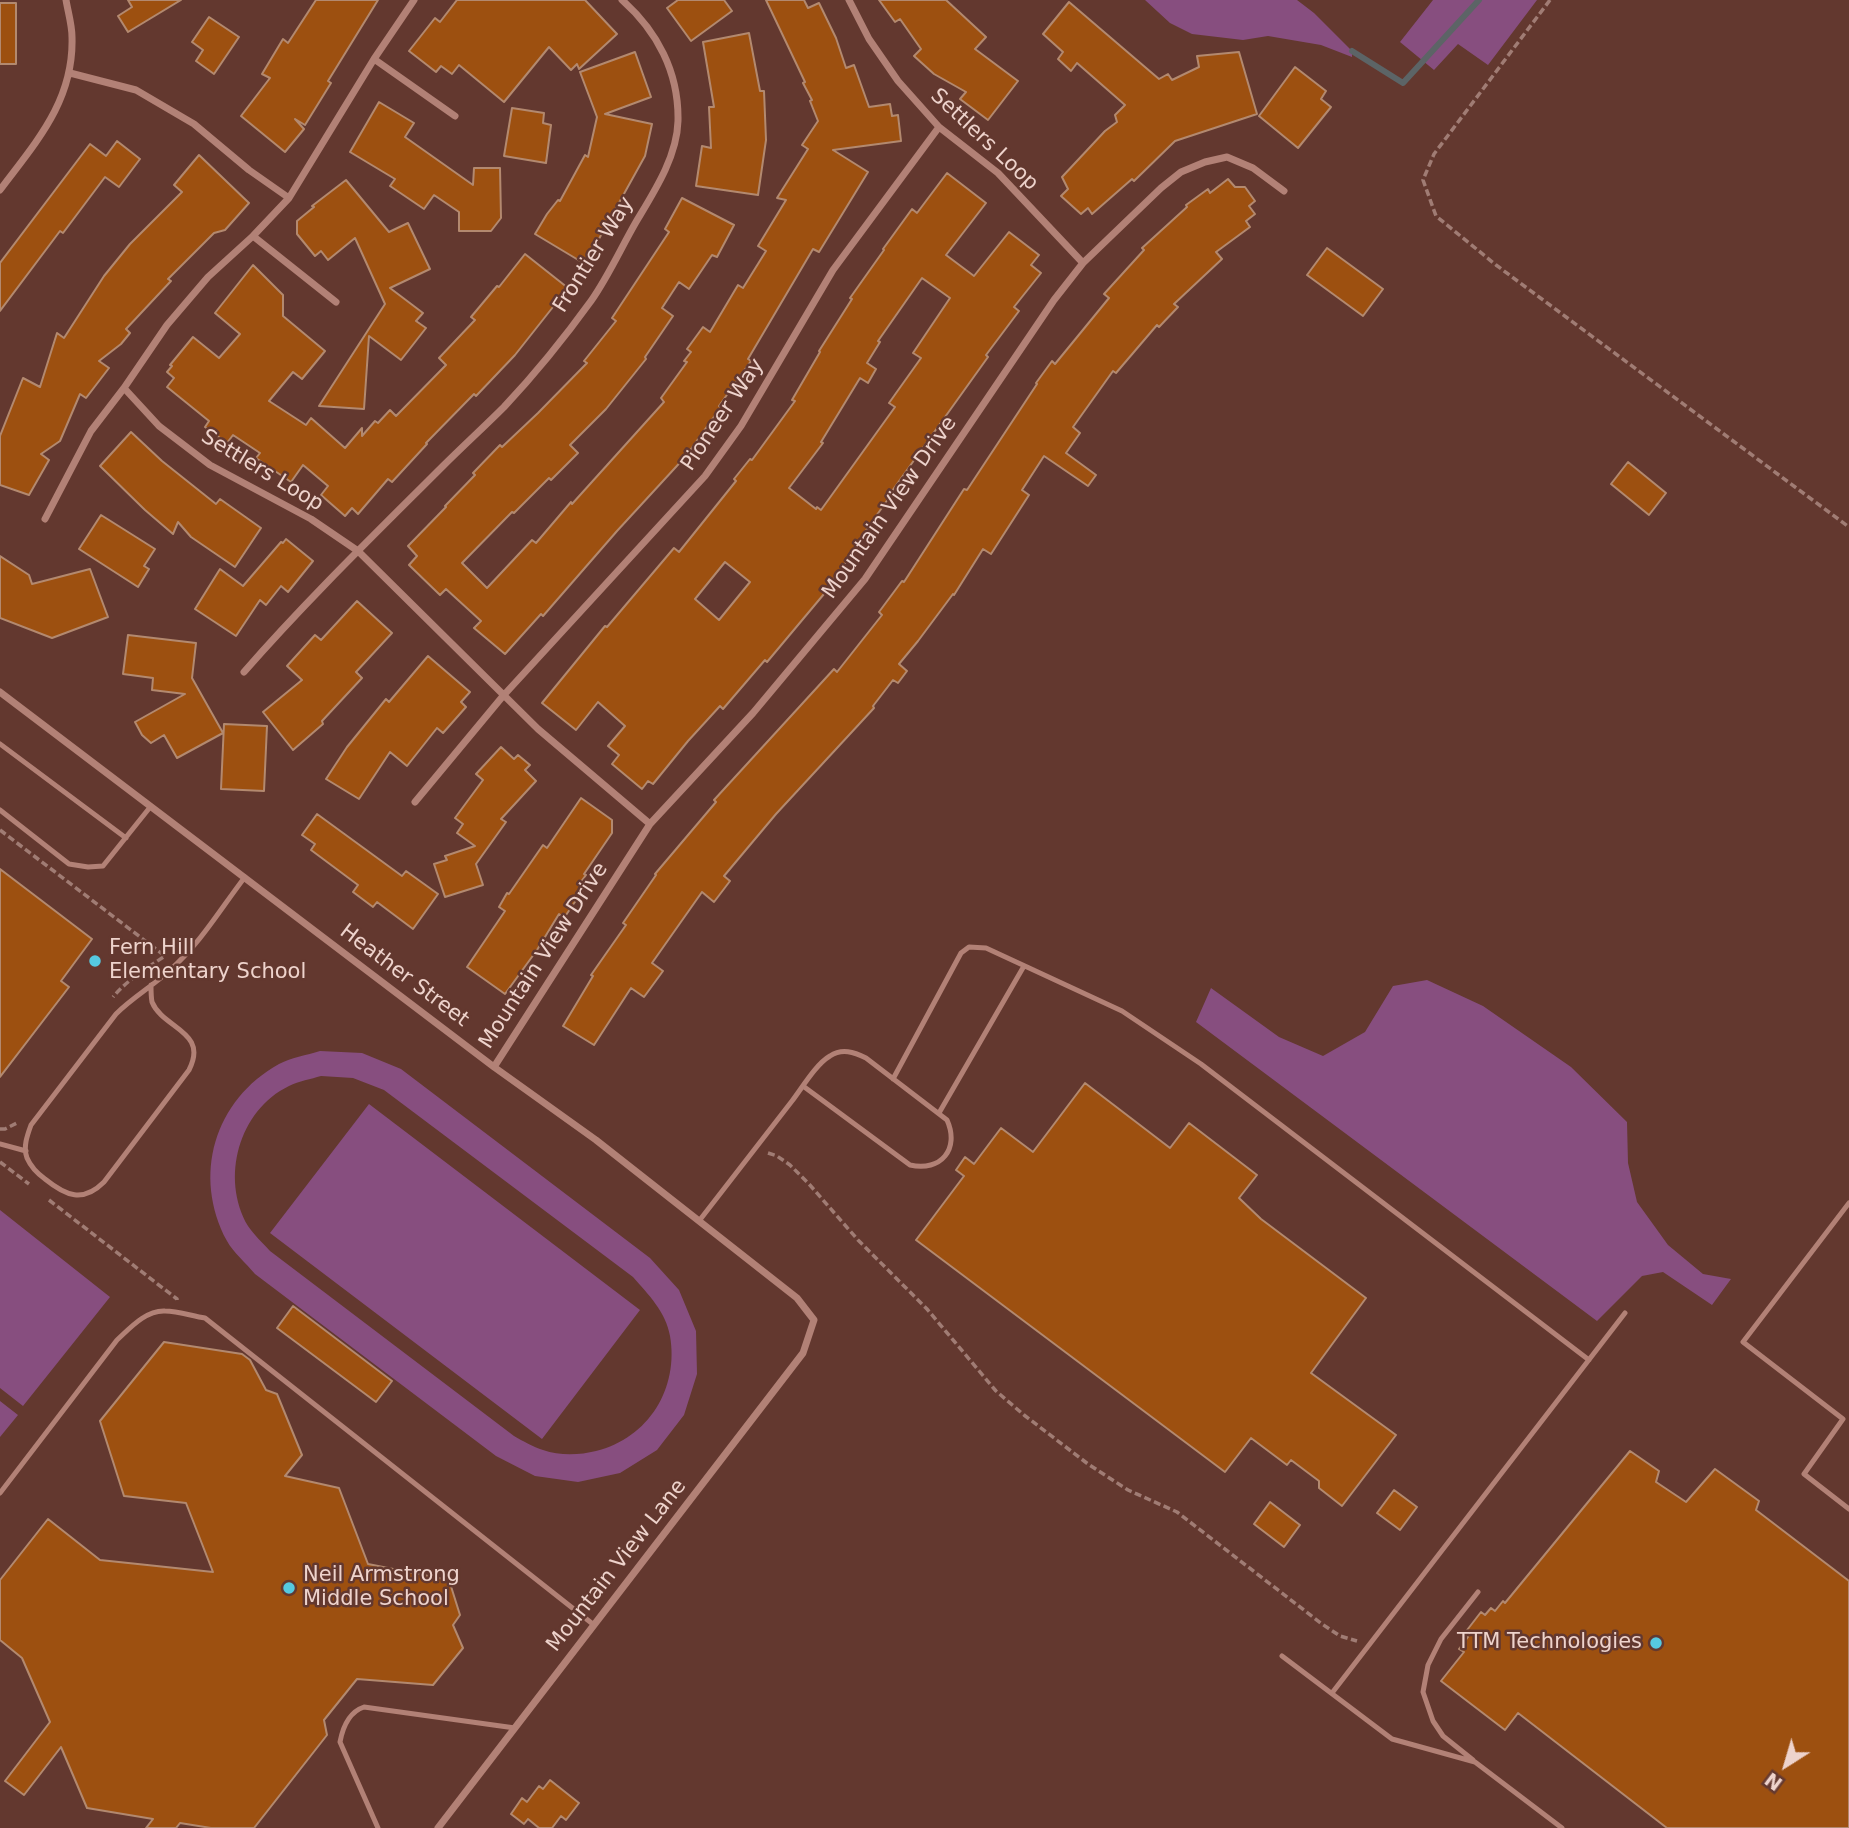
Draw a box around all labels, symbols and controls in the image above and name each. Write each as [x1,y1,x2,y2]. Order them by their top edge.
street label: Settlers Loop [925,84,1043,196]
street label: Frontier Way [548,192,640,318]
street label: Pioneer Way [676,354,770,476]
street label: Mountain View Drive [817,412,963,604]
street label: Settlers Loop [196,425,328,517]
street label: Mountain View Drive [474,858,614,1054]
street label: Heather Street [334,919,474,1033]
place label: Fern Hill Elementary School [109,936,306,986]
marker: Fern Hill Elementary School [87,953,103,969]
street label: Mountain View Lane [542,1475,692,1657]
place label: Neil Armstrong Middle School [303,1563,460,1613]
marker: Neil Armstrong Middle School [281,1580,297,1596]
place label: TTM Technologies [1457,1630,1642,1656]
marker: TTM Technologies [1648,1635,1664,1651]
north arrow [1751,1730,1821,1800]
text: N [1760,1768,1786,1795]

